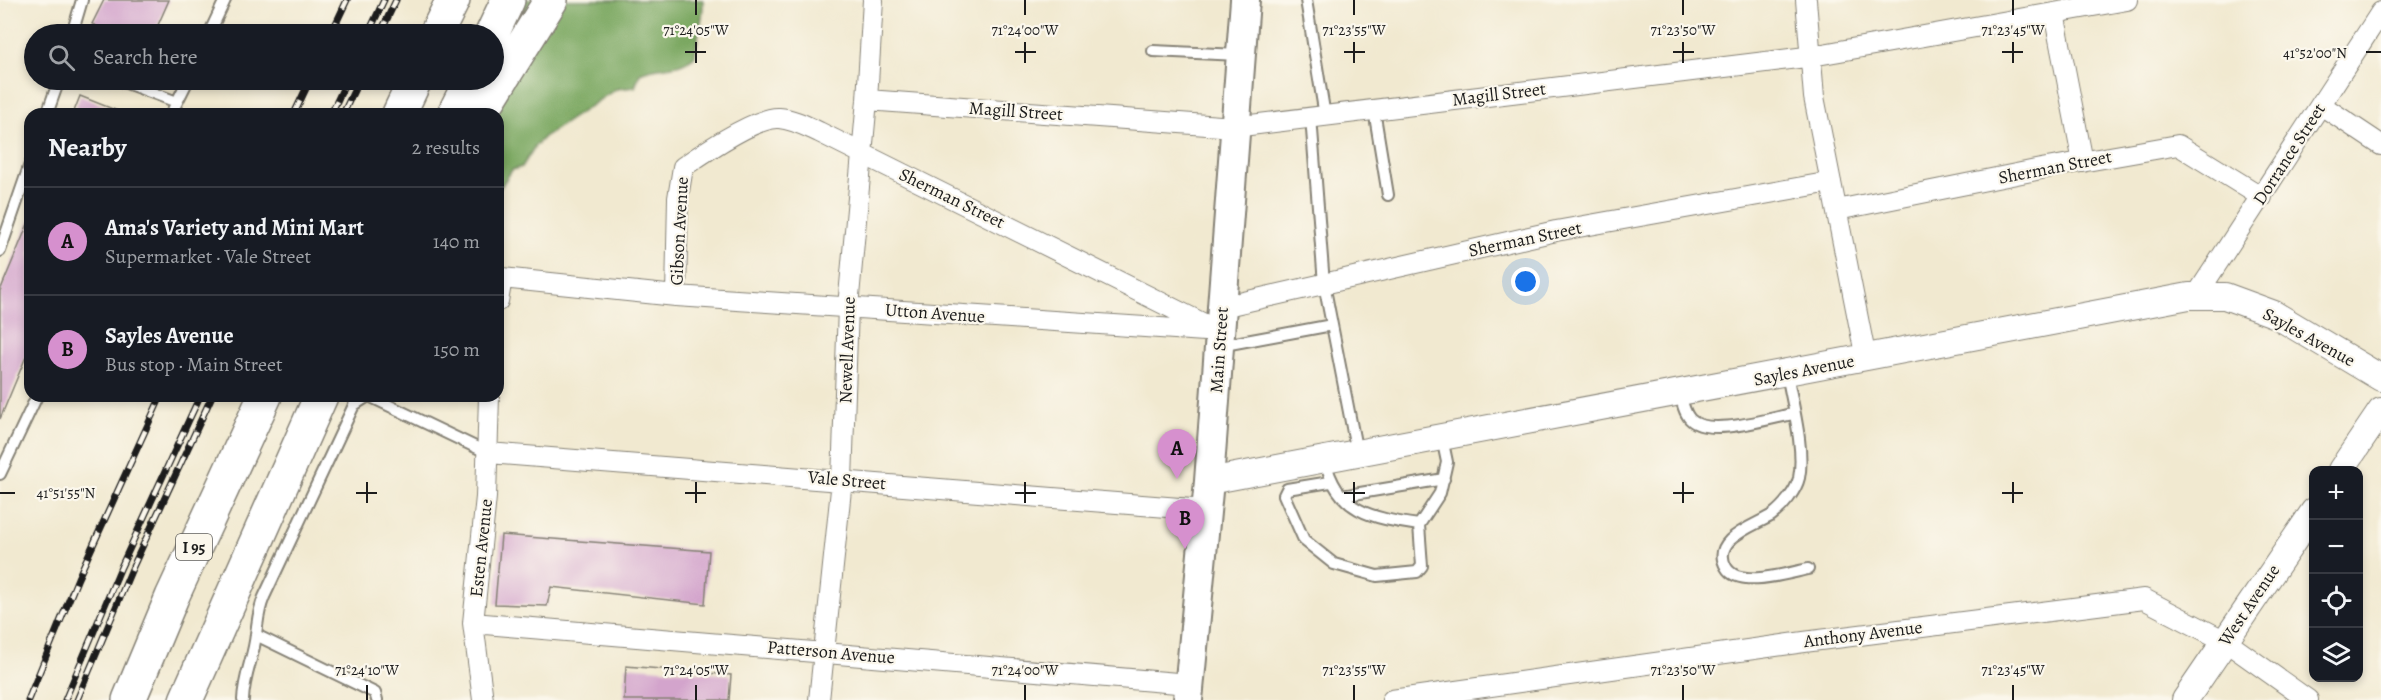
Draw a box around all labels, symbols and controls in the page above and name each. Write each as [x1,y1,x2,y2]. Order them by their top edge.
text: 71°24'05"W [663,20,729,40]
text: 71°24'00"W [992,20,1058,40]
text: 71°23'55"W [1322,20,1386,40]
text: 71°23'50"W [1651,20,1715,40]
text: 71°23'45"W [1981,20,2045,40]
search box [24,24,504,90]
icon: search [45,41,78,74]
text: Search here [93,42,198,72]
text: 41°52'00"N [2283,43,2347,63]
street label: Magill Street [1451,76,1547,112]
street label: Magill Street [968,96,1064,126]
street label: Dorrance Street [2247,98,2331,209]
text: Nearby [48,130,127,165]
text: 2 results [412,134,480,161]
street label: Sherman Street [1996,144,2114,190]
street label: Sherman Street [895,162,1009,234]
street label: Gibson Avenue [664,176,694,286]
text: Ama's Variety and Mini Mart [105,213,364,243]
street label: Sherman Street [1466,215,1584,263]
text: A [61,228,74,255]
text: 140 m [433,228,480,255]
text: Supermarket · Vale Street [105,243,311,270]
your location [1511,267,1540,296]
street label: Newell Avenue [833,296,861,404]
street label: Utton Avenue [884,298,986,328]
street label: Sayles Avenue [2259,302,2359,372]
street label: Main Street [1204,306,1234,394]
text: Sayles Avenue [105,321,234,351]
text: B [61,336,74,363]
text: 150 m [433,336,480,363]
street label: Sayles Avenue [1752,348,1856,392]
text: Bus stop · Main Street [105,351,283,378]
pin: A [1158,430,1196,479]
street label: Vale Street [806,465,887,495]
map controls [2309,466,2363,682]
button: + [2309,466,2363,520]
text: 41°51'55"N [37,483,96,503]
street label: Esten Avenue [464,498,498,598]
pin: B [1166,500,1204,549]
button: − [2309,520,2363,574]
road number: I 95 [176,534,212,560]
street label: West Avenue [2212,559,2285,651]
button: locate [2309,574,2363,628]
street label: Anthony Avenue [1801,615,1924,653]
button: layers [2309,628,2363,682]
street label: Patterson Avenue [766,634,896,670]
text: 71°24'10"W [335,660,399,680]
text: 71°24'05"W [663,660,729,680]
text: 71°24'00"W [992,660,1058,680]
text: 71°23'55"W [1322,660,1386,680]
text: 71°23'50"W [1651,660,1715,680]
text: 71°23'45"W [1981,660,2045,680]

